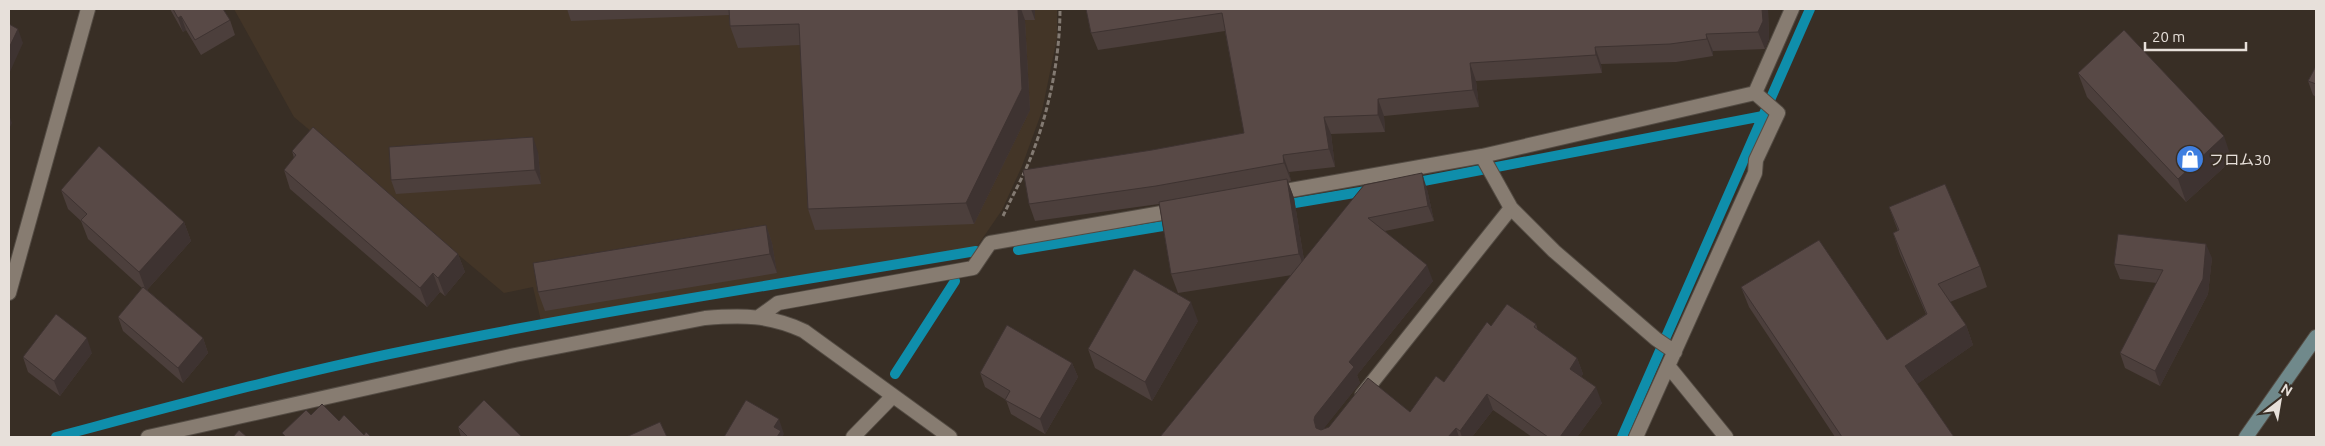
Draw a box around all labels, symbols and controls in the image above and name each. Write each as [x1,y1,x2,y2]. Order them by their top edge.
scale bar [2145,20,2246,52]
text: 20 m [2152,28,2185,45]
shop icon: フロム30 [2175,144,2205,174]
place label: フロム30 [2209,151,2271,168]
north arrow [2255,376,2305,426]
text: N [2278,380,2295,399]

